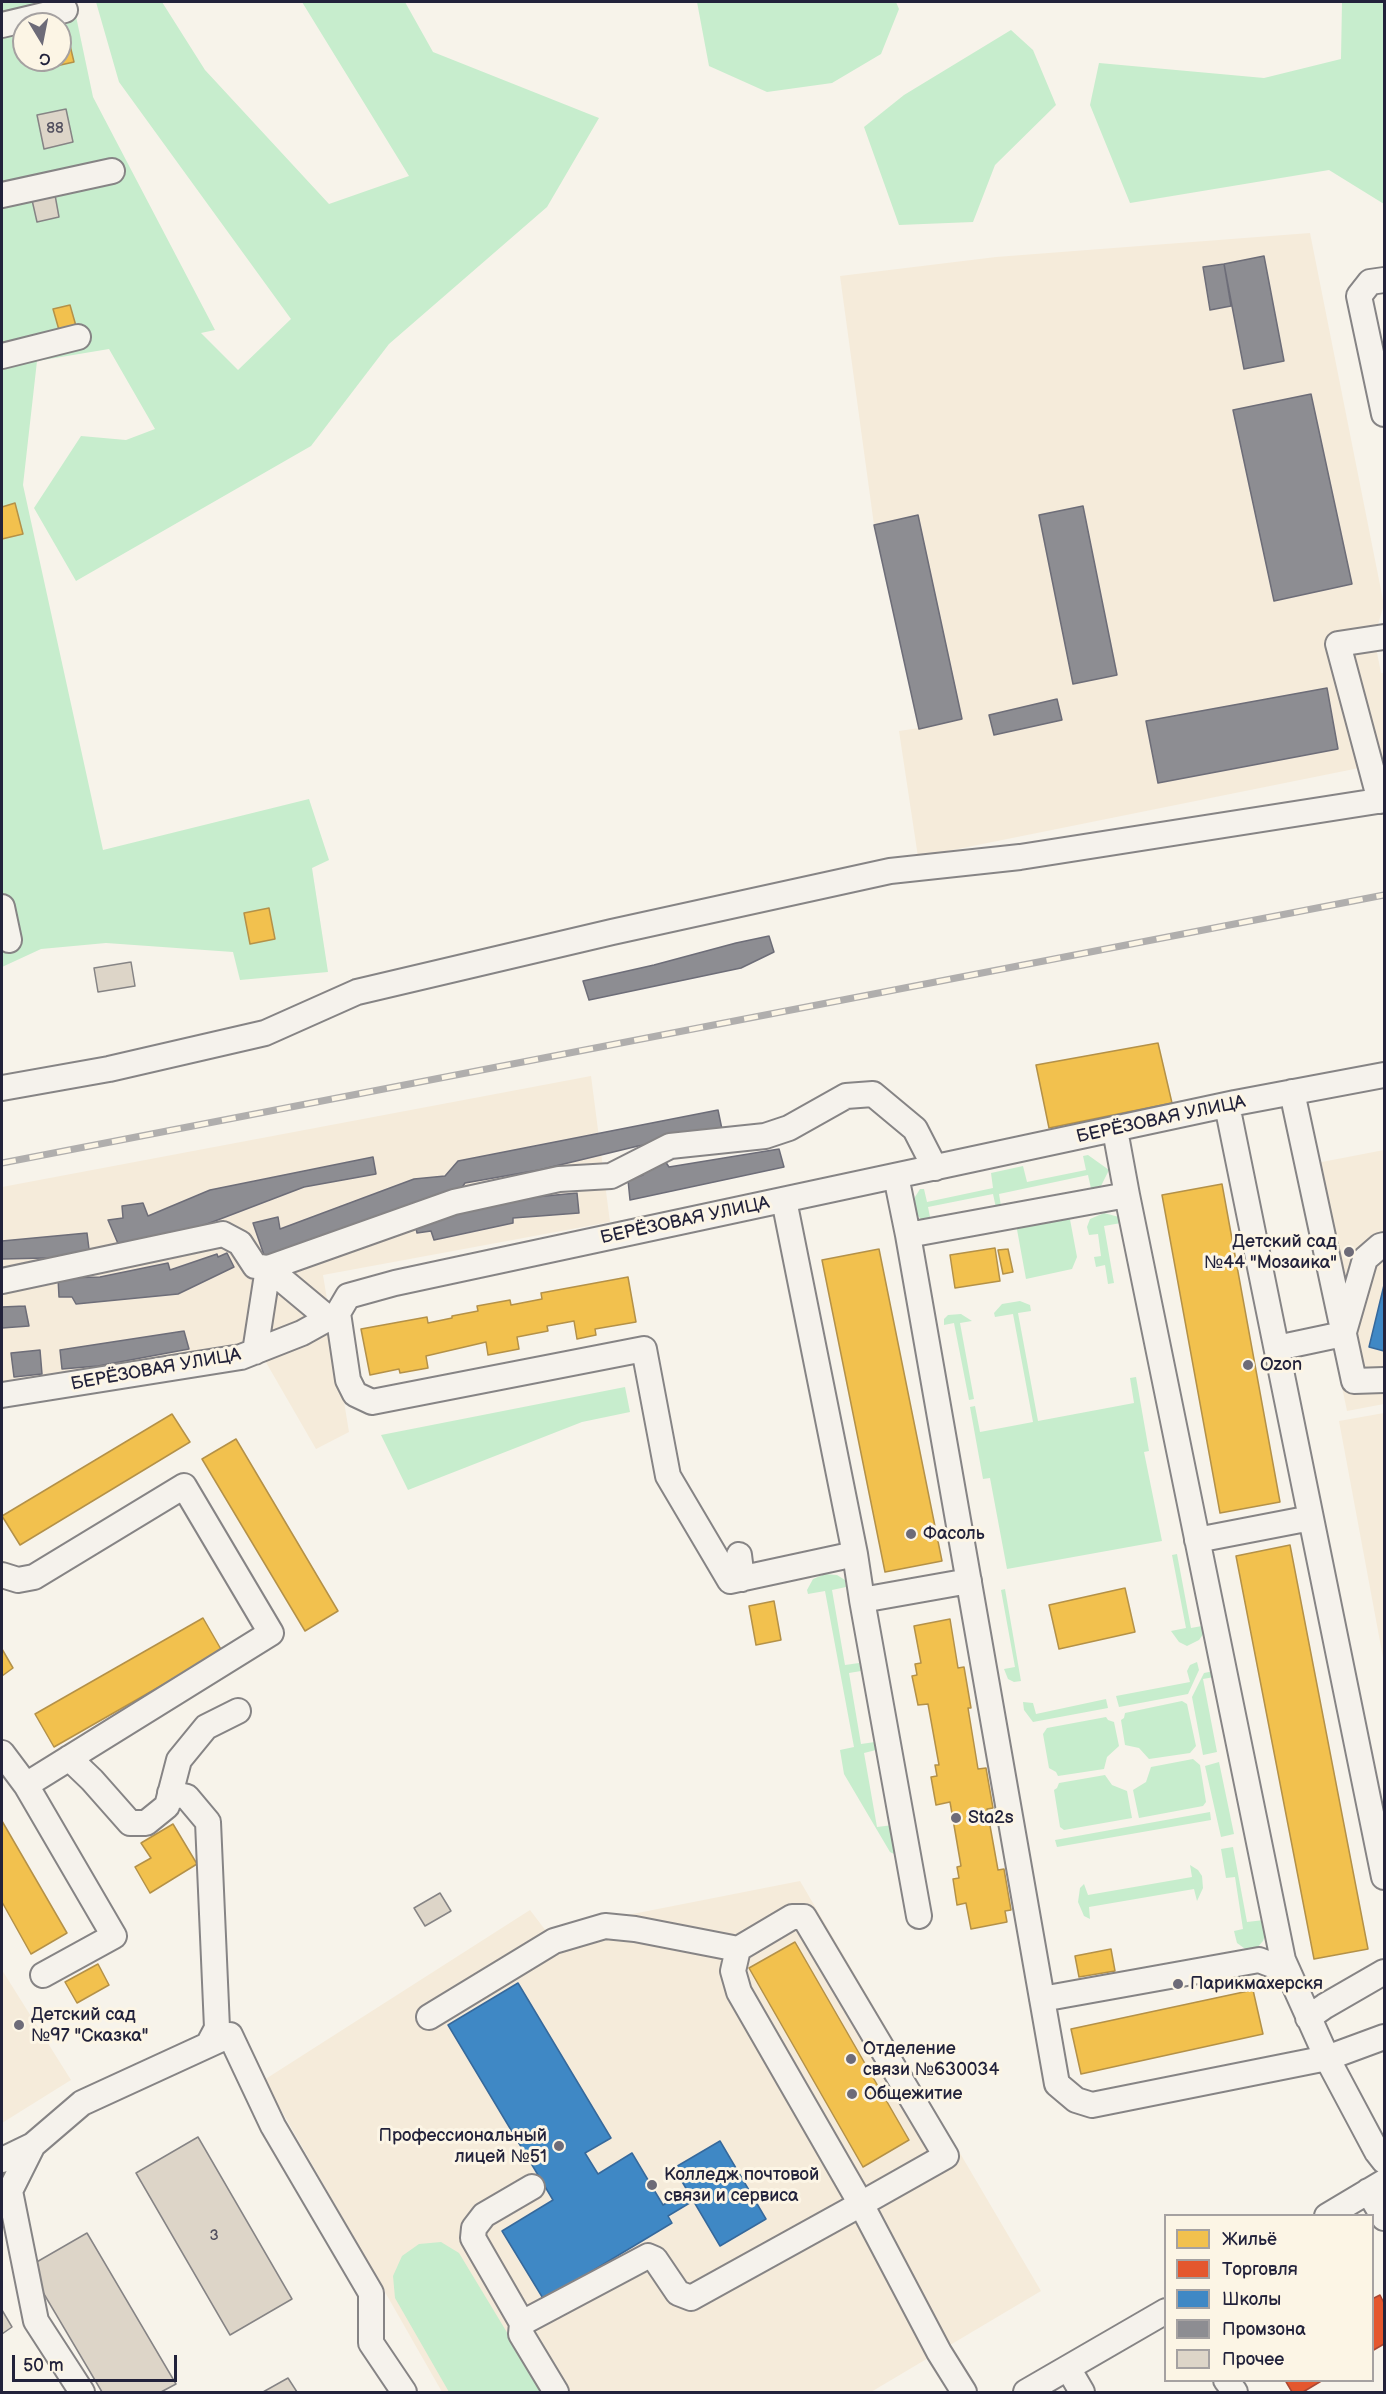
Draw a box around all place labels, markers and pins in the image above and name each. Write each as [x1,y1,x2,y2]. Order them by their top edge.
place label: Детский сад №44 "Мозаика" [1204,1231,1337,1274]
marker: Детский сад №44 "Мозаика" [1342,1245,1356,1259]
place label: Ozon [1260,1354,1302,1376]
marker: Ozon [1241,1358,1255,1372]
place label: Фасоль [923,1523,985,1545]
marker: Фасоль [904,1527,918,1541]
place label: Sta2s [968,1807,1014,1829]
marker: Sta2s [949,1811,963,1825]
place label: Парикмахерскя [1190,1973,1323,1995]
marker: Парикмахерскя [1171,1977,1185,1991]
place label: Детский сад №97 "Сказка" [31,2004,148,2046]
marker: Детский сад №97 "Сказка" [12,2018,26,2032]
place label: Отделение связи №630034 [863,2038,999,2080]
marker: Отделение связи №630034 [844,2052,858,2066]
place label: Общежитие [864,2083,963,2105]
marker: Общежитие [845,2087,859,2101]
place label: Профессиональный лицей №51 [378,2125,547,2168]
marker: Профессиональный лицей №51 [552,2139,566,2153]
place label: Колледж почтовой связи и сервиса [664,2164,819,2206]
marker: Колледж почтовой связи и сервиса [645,2178,659,2192]

